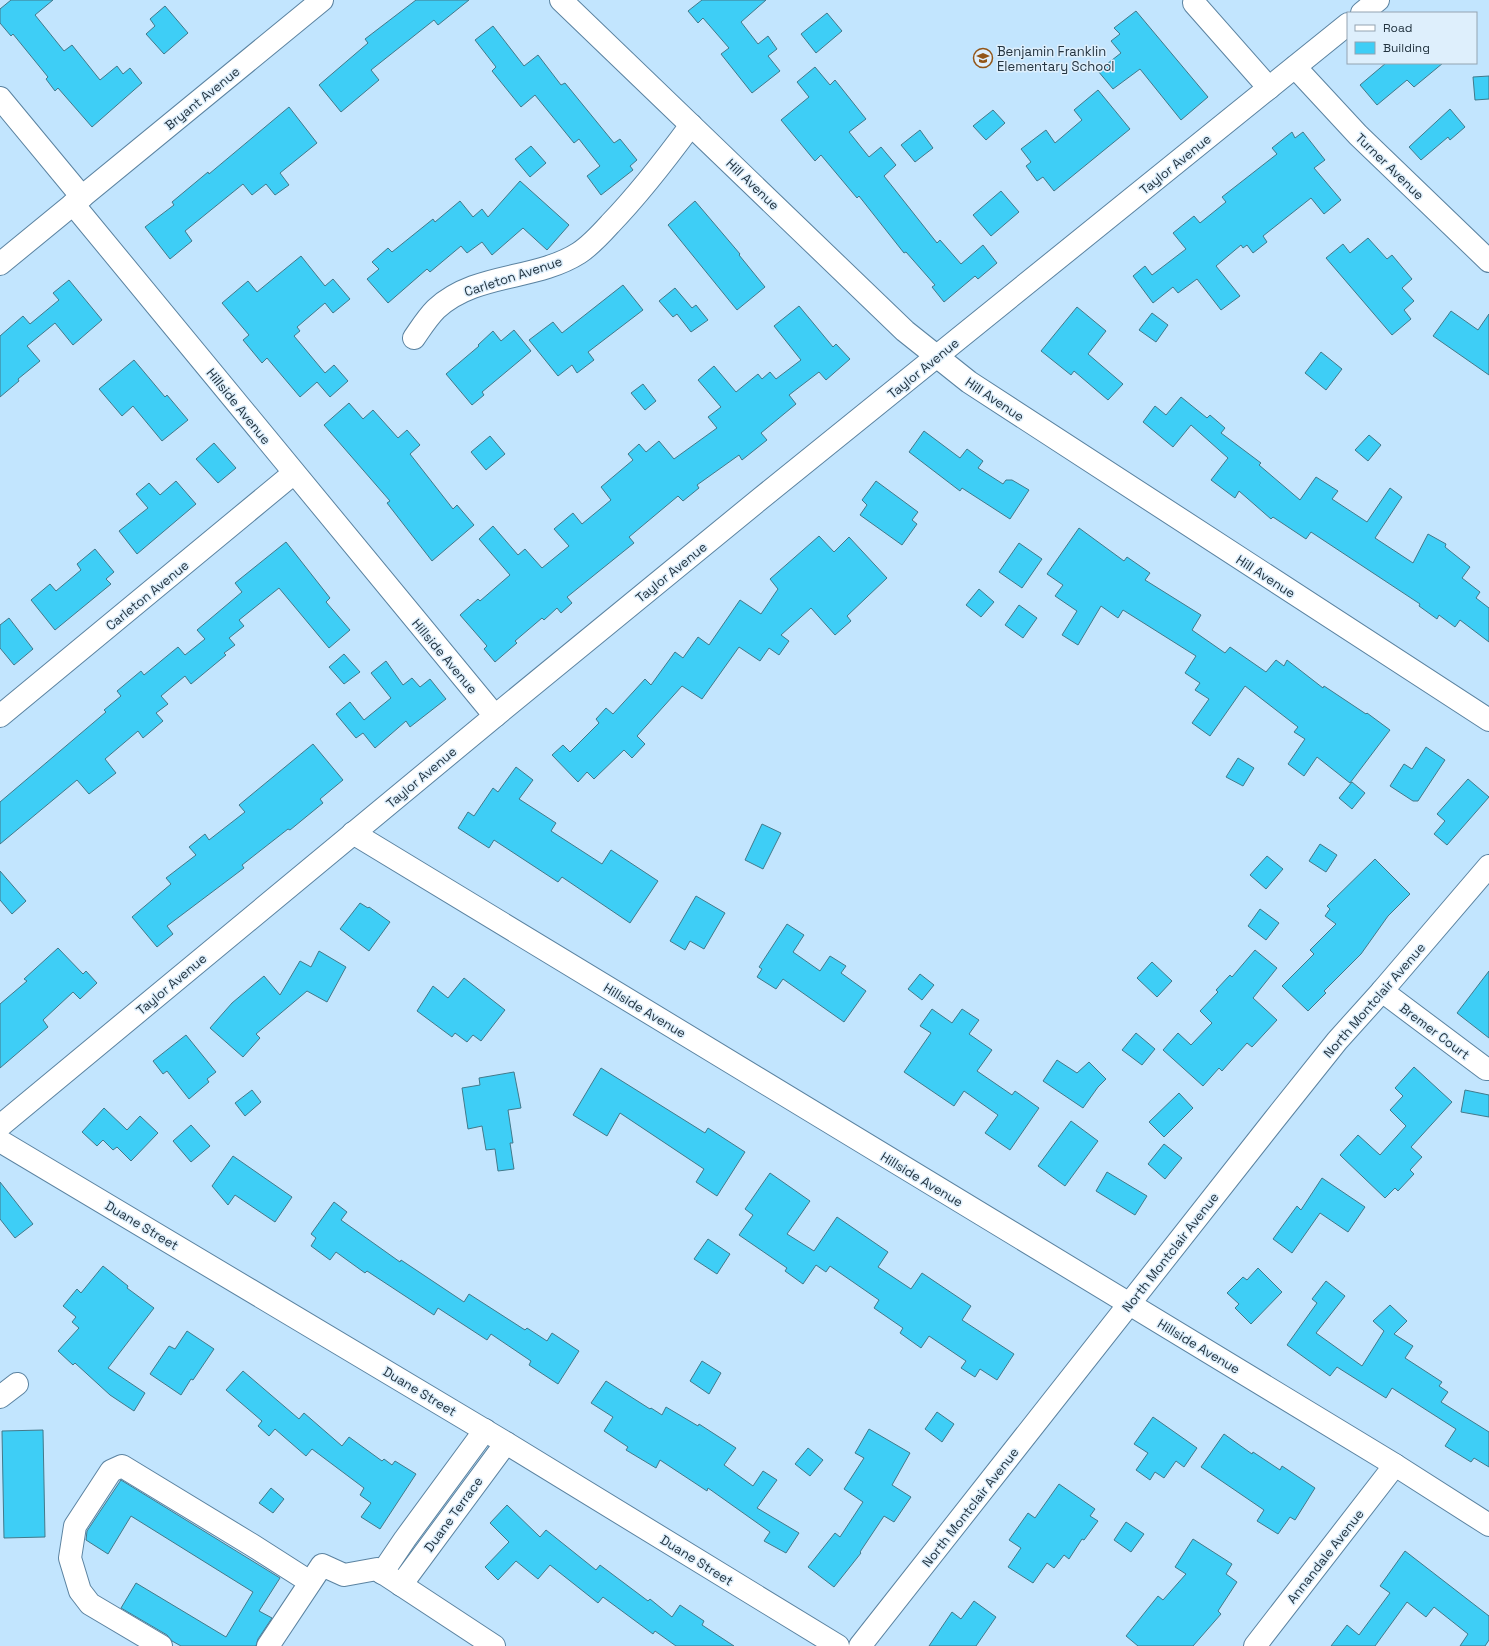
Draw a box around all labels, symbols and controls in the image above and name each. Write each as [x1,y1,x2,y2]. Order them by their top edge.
legend [1347,12,1477,64]
text: Road [1383,20,1412,36]
text: Building [1383,40,1430,56]
place label: Benjamin Franklin Elementary School [997,43,1114,75]
school or university icon: Benjamin Franklin Elementary School [972,47,994,69]
street label: Bryant Avenue [161,63,243,134]
street label: Turner Avenue [1352,129,1428,203]
street label: Taylor Avenue [1136,130,1214,198]
street label: Hill Avenue [723,155,783,214]
street label: Carleton Avenue [462,253,564,300]
street label: Taylor Avenue [884,334,962,402]
street label: Hillside Avenue [203,365,275,448]
street label: Hill Avenue [962,374,1027,425]
street label: Taylor Avenue [632,538,710,606]
street label: Hill Avenue [1233,551,1299,602]
street label: Carleton Avenue [102,557,192,634]
street label: Hillside Avenue [408,615,481,698]
street label: Taylor Avenue [383,743,460,812]
street label: North Montclair Avenue [1320,939,1429,1061]
street label: Taylor Avenue [133,950,210,1019]
street label: Hillside Avenue [600,979,689,1042]
street label: Bremer Court [1396,1000,1473,1063]
street label: Hillside Avenue [877,1148,966,1211]
street label: North Montclair Avenue [1118,1189,1222,1316]
street label: Duane Street [102,1197,182,1254]
street label: Hillside Avenue [1154,1315,1243,1378]
street label: Duane Street [380,1363,460,1420]
street label: North Montclair Avenue [918,1444,1022,1571]
street label: Duane Terrace [420,1473,486,1555]
street label: Annandale Avenue [1283,1506,1368,1607]
street label: Duane Street [657,1531,736,1590]

